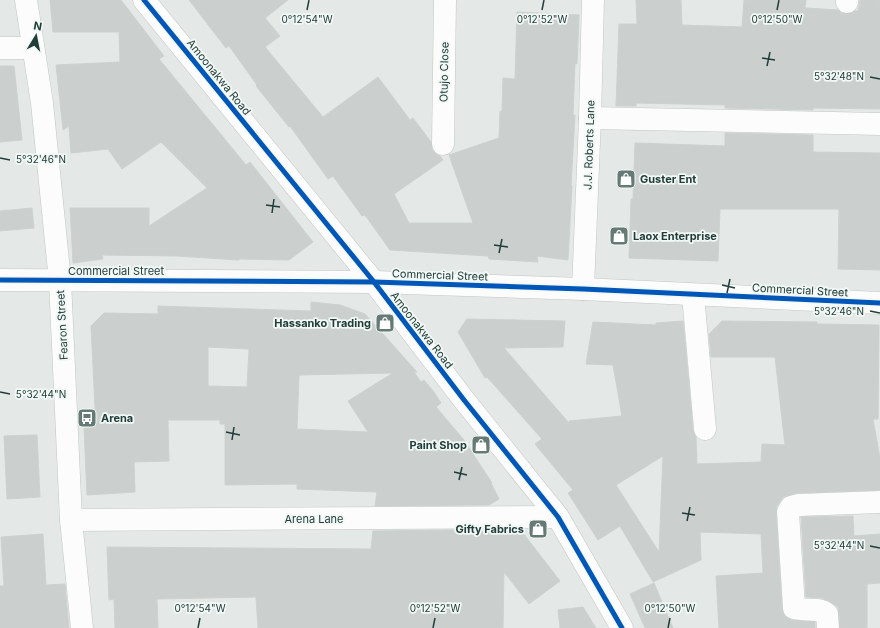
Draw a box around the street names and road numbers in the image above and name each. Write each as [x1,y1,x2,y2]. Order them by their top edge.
street label: Amoonakwa Road [184,36,254,118]
street label: Otujo Close [436,42,452,102]
street label: J.J. Roberts Lane [580,100,598,190]
street label: Commercial Street [68,264,164,278]
street label: Commercial Street [392,266,489,284]
street label: Commercial Street [752,280,849,300]
street label: Fearon Street [53,289,71,360]
street label: Amoonakwa Road [388,289,456,371]
street label: Arena Lane [284,512,344,526]

